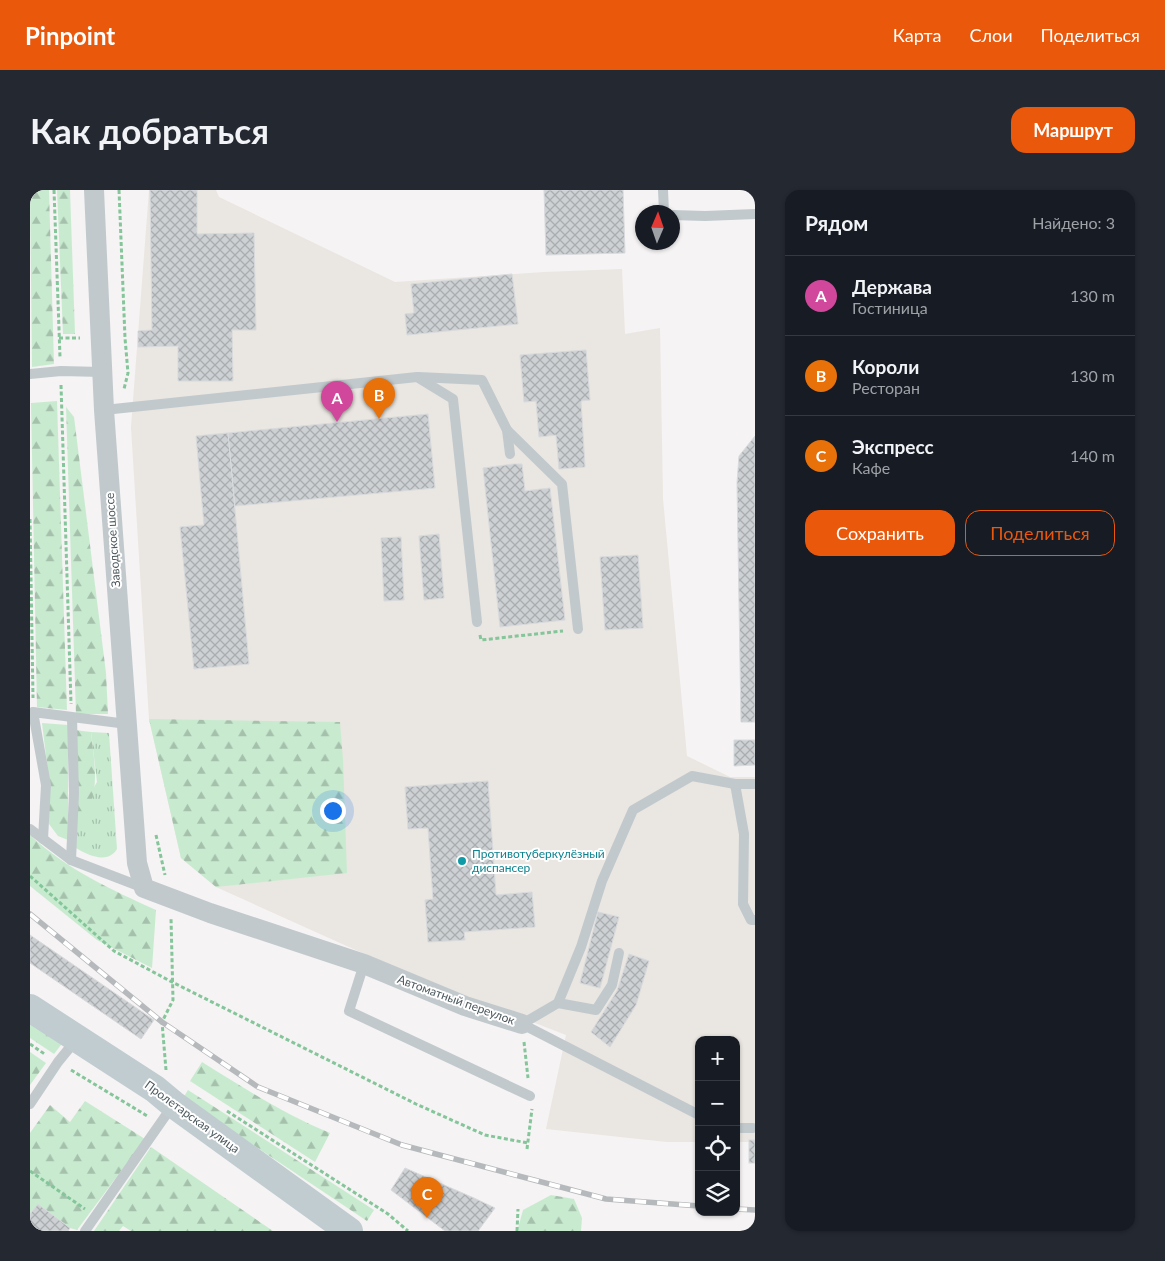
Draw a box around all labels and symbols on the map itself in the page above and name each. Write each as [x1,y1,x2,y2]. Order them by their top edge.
north arrow [635,205,680,250]
pin: B [363,378,395,419]
pin: A [321,381,353,422]
street label: Заводское шоссе [102,492,123,588]
your location [320,798,346,824]
place label: Противотуберкулёзный диспансер [472,846,605,875]
marker: Противотуберкулёзный диспансер [456,855,468,867]
street label: Автоматный переулок [395,971,518,1028]
street label: Пролетарская улица [142,1077,243,1156]
pin: C [411,1177,443,1218]

